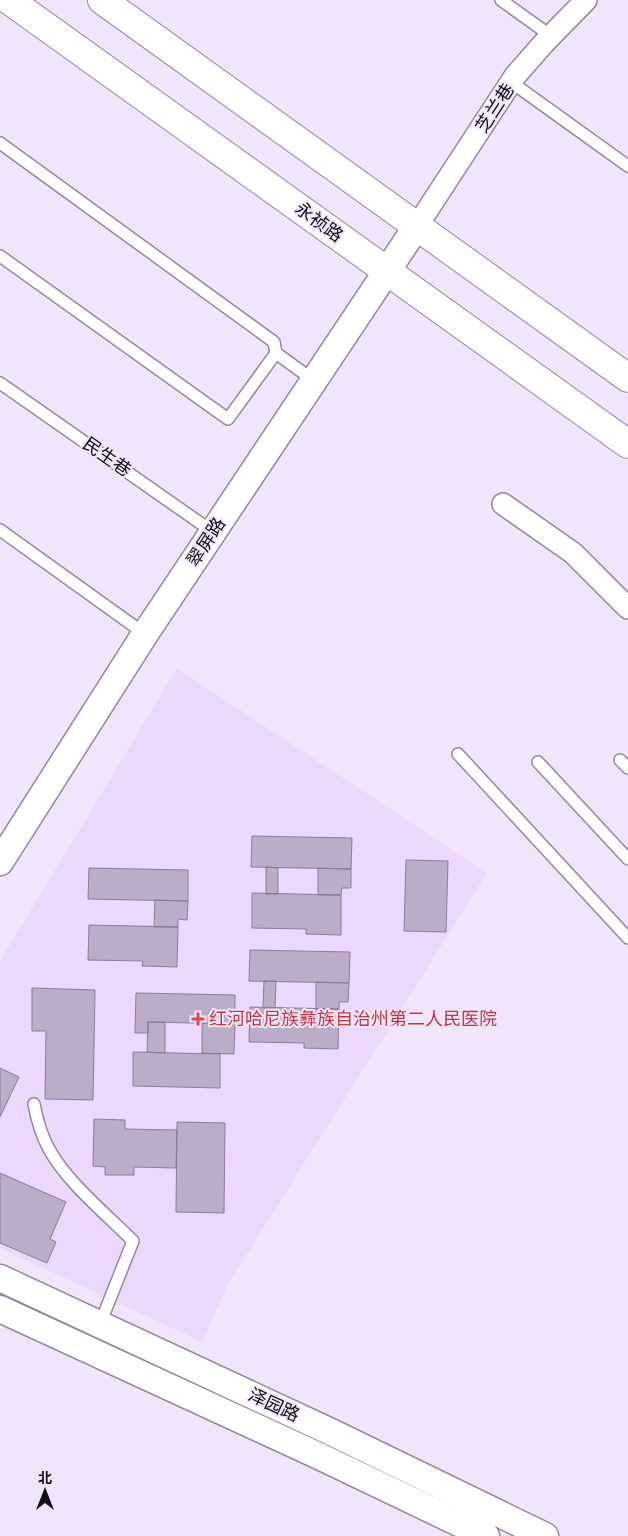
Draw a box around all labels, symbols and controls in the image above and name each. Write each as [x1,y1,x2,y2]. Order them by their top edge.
street label: 芝兰巷 [471,79,519,137]
street label: 永祯路 [291,197,347,247]
street label: 民生巷 [79,433,135,481]
street label: 翠屏路 [182,513,230,571]
place label: 红河哈尼族彝族自治州第二人民医院 [209,1008,497,1030]
marker: 红河哈尼族彝族自治州第二人民医院 [191,1012,205,1026]
street label: 泽园路 [245,1384,303,1426]
north arrow [20,1466,70,1516]
text: 北 [38,1470,52,1487]

